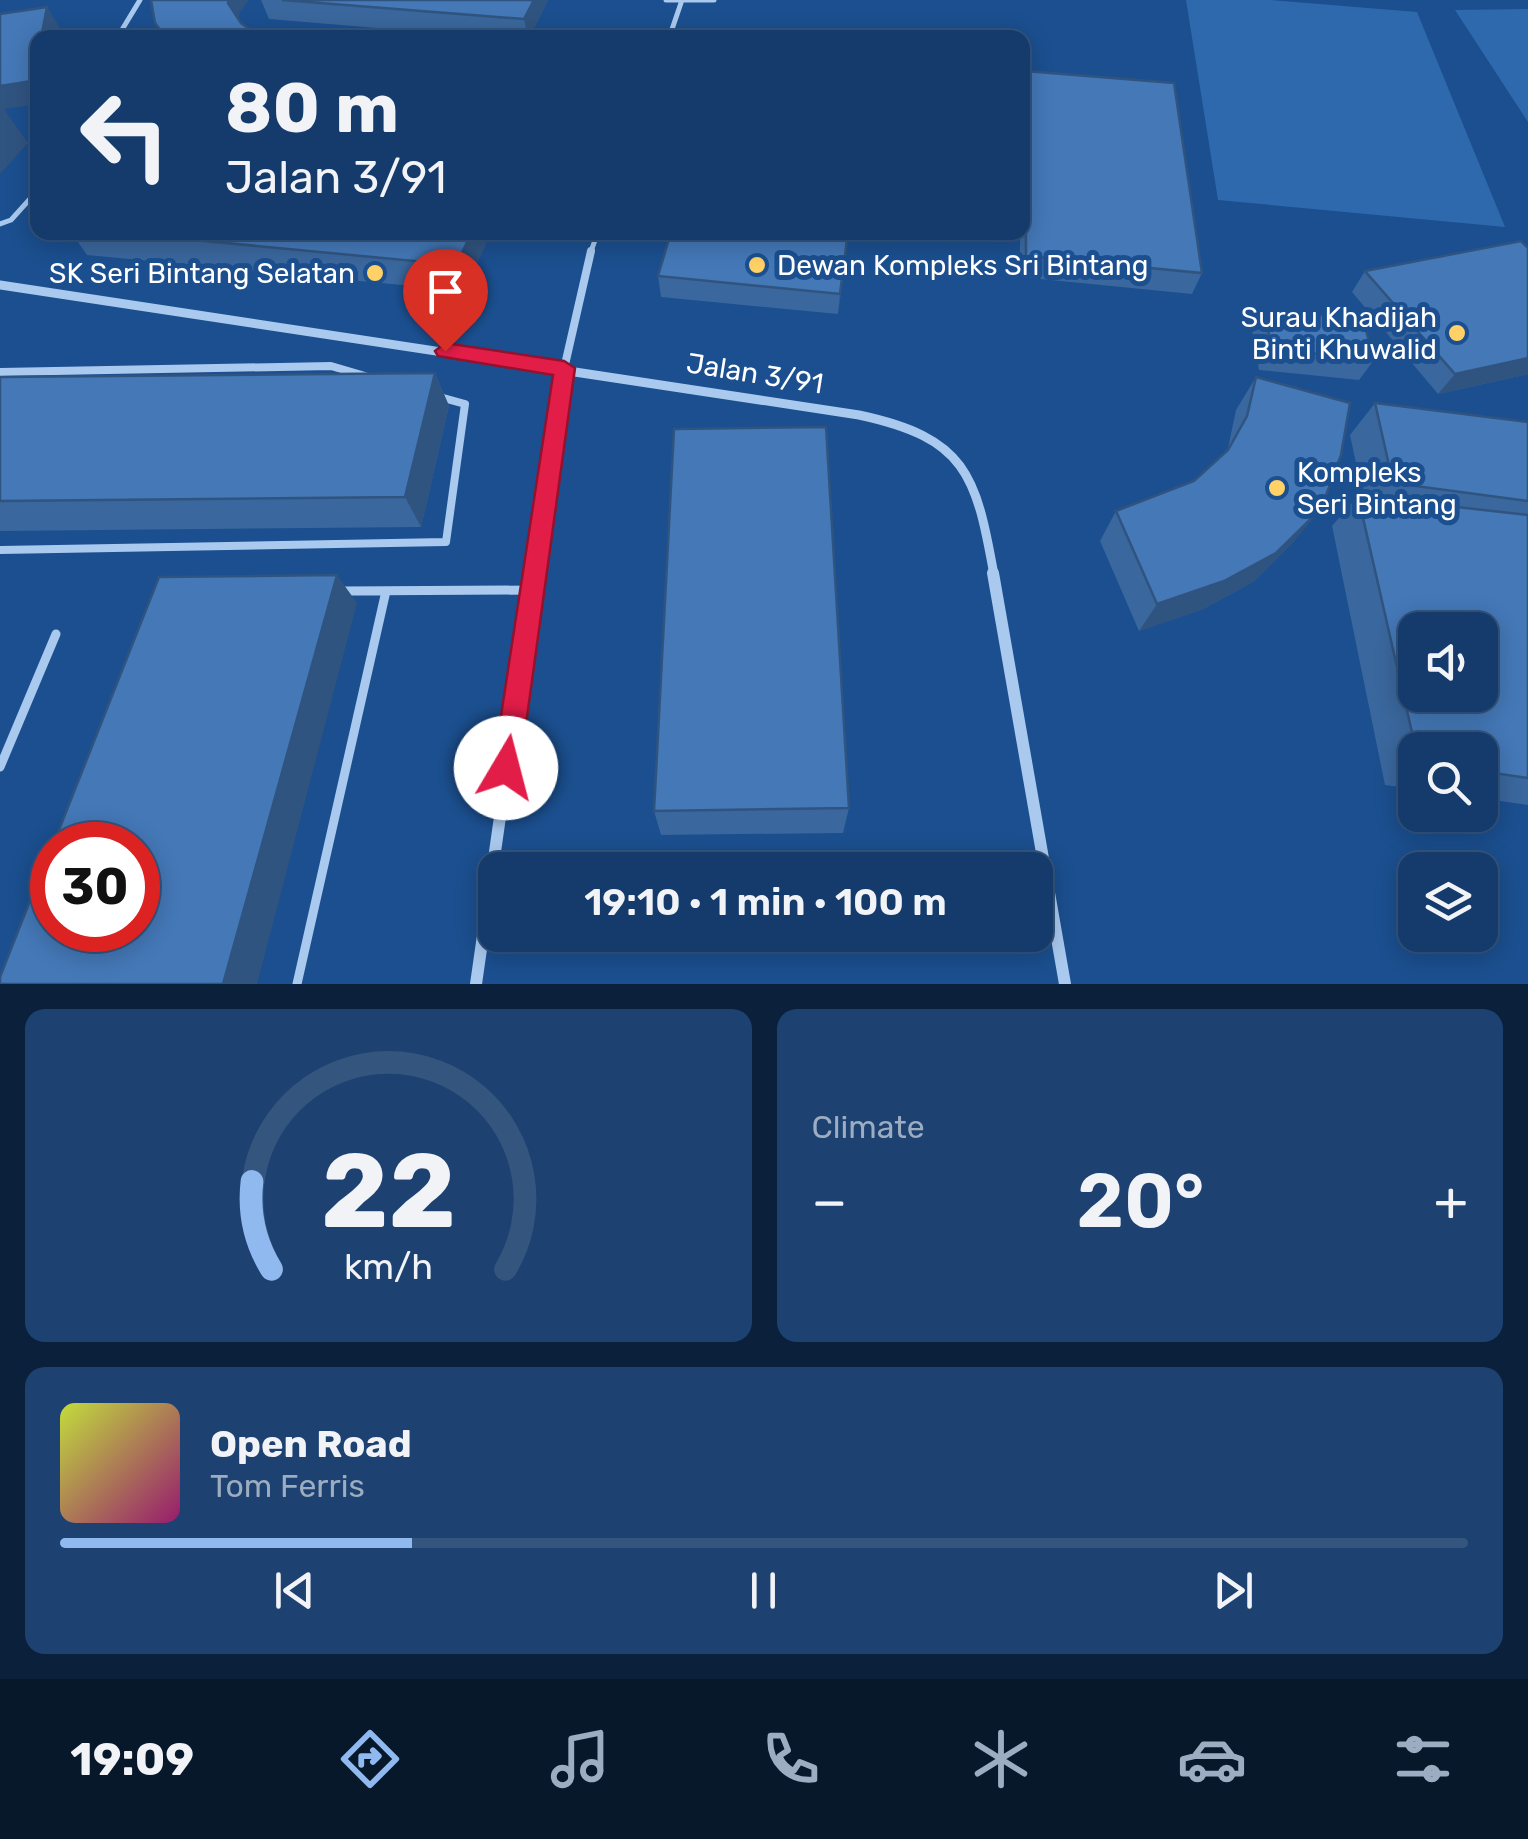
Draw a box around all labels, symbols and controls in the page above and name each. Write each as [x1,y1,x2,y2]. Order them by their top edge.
text: 80 m [225,67,399,150]
icon: left [60,70,190,200]
text: Jalan 3/91 [225,151,447,204]
pin [403,249,488,352]
place label: Dewan Kompleks Sri Bintang [777,249,1148,282]
marker: Dewan Kompleks Sri Bintang [746,254,768,276]
place label: SK Seri Bintang Selatan [49,257,355,290]
marker: SK Seri Bintang Selatan [364,262,386,284]
icon: arrive [418,264,473,319]
place label: Surau Khadijah Binti Khuwalid [1241,301,1437,366]
marker: Surau Khadijah Binti Khuwalid [1446,322,1468,344]
street label: Jalan 3/91 [684,346,826,401]
place label: Kompleks Seri Bintang [1297,456,1457,521]
marker: Kompleks Seri Bintang [1266,477,1288,499]
map controls [1398,612,1498,952]
button: sound [1398,612,1498,712]
position arrow [454,716,558,820]
button: search [1398,732,1498,832]
speed limit sign: 30 [30,822,160,952]
button: layers [1398,852,1498,952]
text: 19:10 · 1 min · 100 m [584,879,947,925]
text: Climate [812,1108,925,1146]
text: 22 [321,1130,456,1253]
text: 20° [1076,1157,1205,1246]
text: − [812,1169,847,1234]
text: + [1434,1169,1468,1234]
text: km/h [344,1246,433,1288]
text: Open Road [210,1421,412,1467]
text: Tom Ferris [210,1467,365,1505]
icon: previous [267,1563,322,1618]
icon: pause [736,1563,791,1618]
icon: next [1206,1563,1261,1618]
icon: directions [335,1724,405,1794]
icon: music [545,1724,615,1794]
icon: phone [756,1724,826,1794]
icon: climate [966,1724,1036,1794]
icon: car [1177,1724,1247,1794]
icon: filters [1388,1724,1458,1794]
text: 19:09 [70,1733,194,1786]

